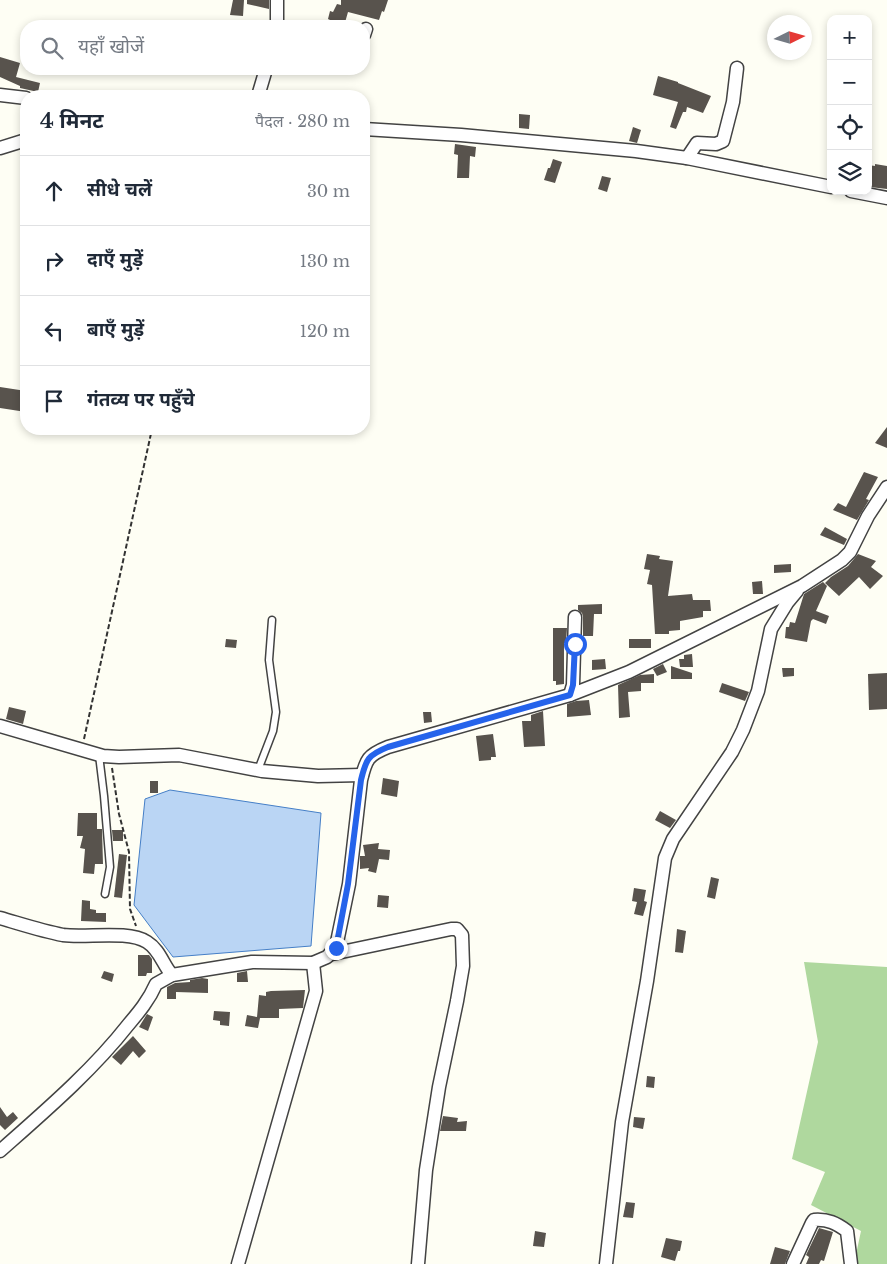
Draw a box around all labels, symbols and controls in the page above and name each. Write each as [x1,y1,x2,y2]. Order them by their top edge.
north arrow [767,15,812,60]
map controls [827,15,872,195]
button: + [827,15,872,60]
search box [20,20,370,75]
icon: search [38,34,66,62]
text: यहाँ खोजें [78,35,144,58]
button: − [827,60,872,105]
button: locate [827,105,872,150]
text: 4 मिनट [40,108,104,134]
text: पैदल · 280 m [255,111,350,131]
button: layers [827,150,872,195]
icon: ahead [40,177,68,205]
text: सीधे चलें [87,178,152,201]
text: 30 m [307,181,350,201]
icon: right [40,247,68,275]
text: दाएँ मुड़ें [87,248,143,271]
text: 130 m [300,251,350,271]
icon: left [40,317,68,345]
text: बाएँ मुड़ें [87,318,144,341]
text: 120 m [300,321,350,341]
icon: arrive [40,387,68,415]
text: गंतव्य पर पहुँचे [87,388,195,411]
route start [564,633,587,656]
route end [325,937,348,960]

